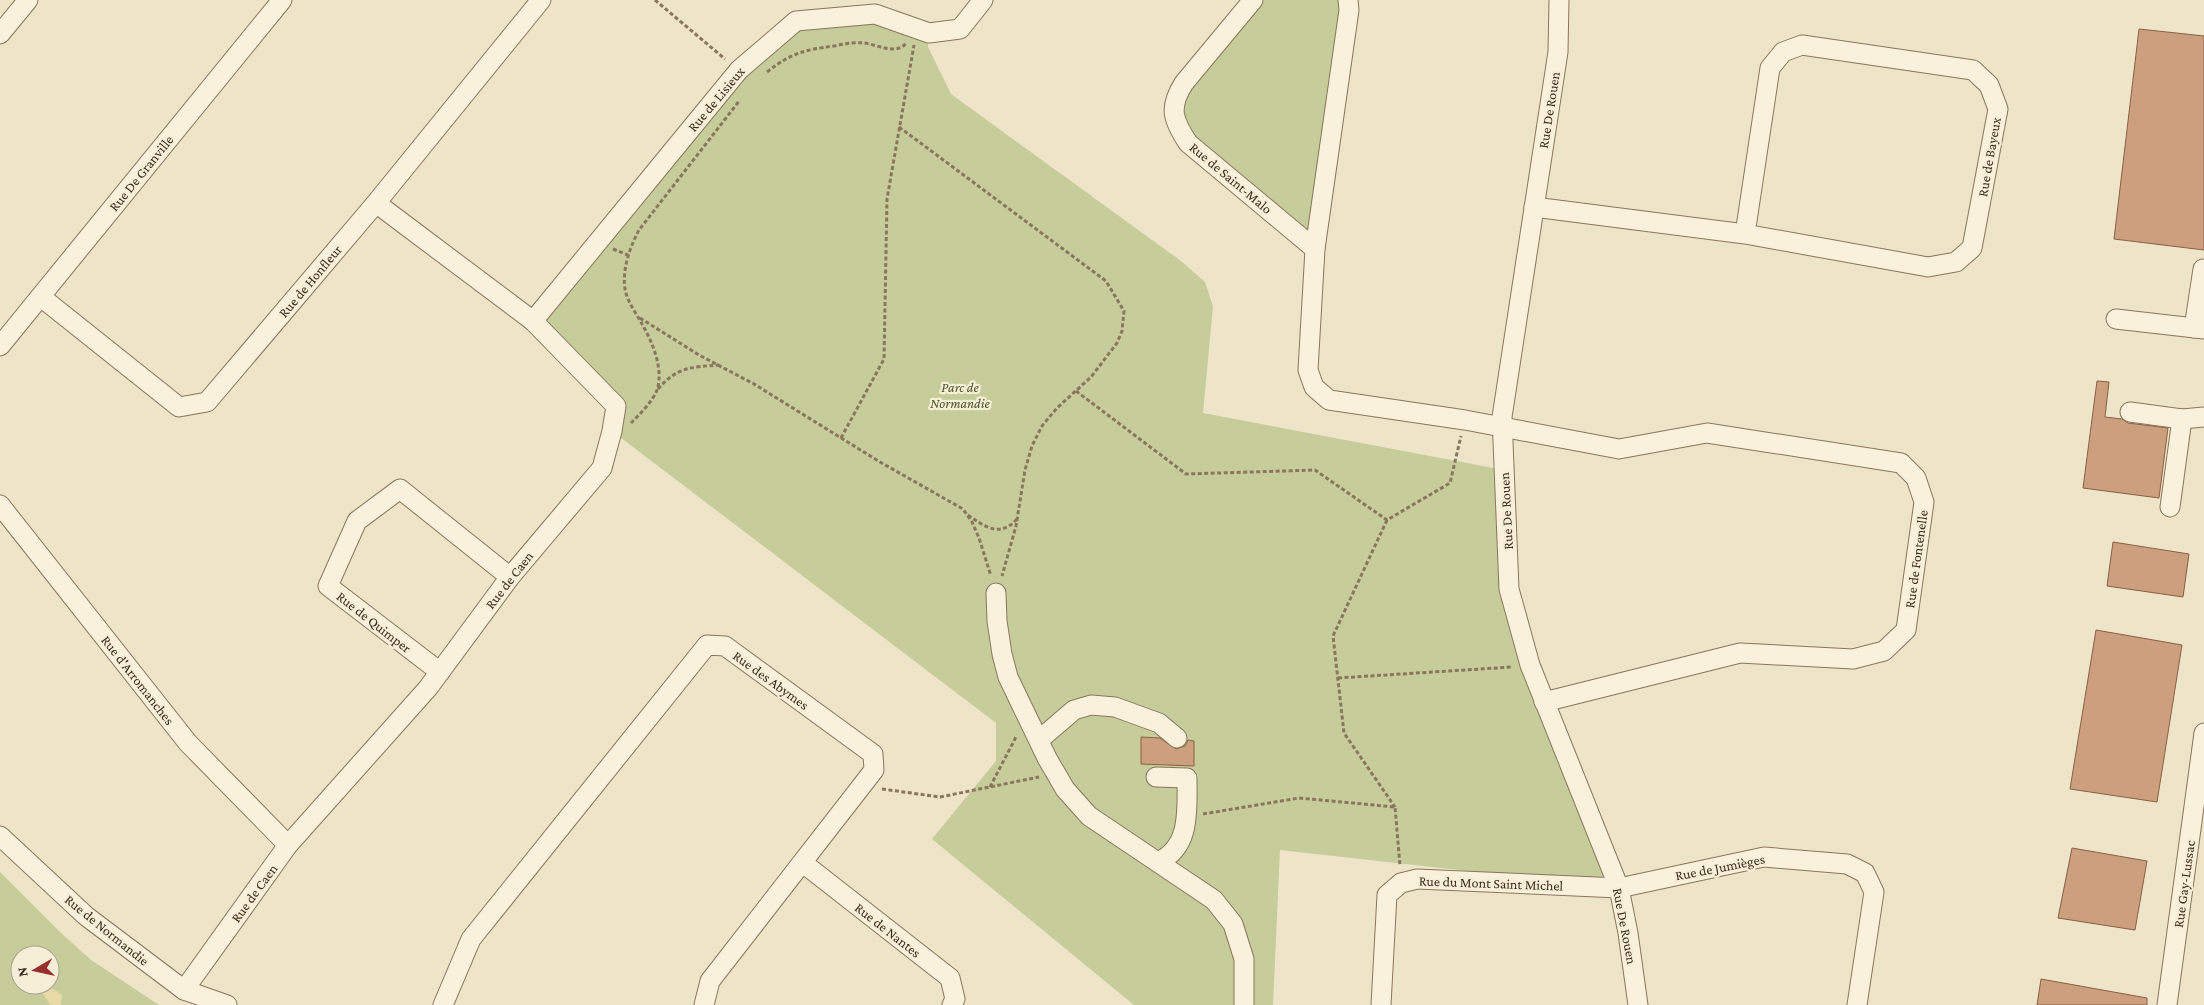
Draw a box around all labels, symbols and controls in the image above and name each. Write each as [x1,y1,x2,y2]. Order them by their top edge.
street label: Rue de Lisieux [684,63,748,135]
street label: Rue De Rouen [1535,70,1563,150]
street label: Rue de Bayeux [1974,116,2004,198]
street label: Rue De Granville [105,132,177,214]
street label: Rue de Saint-Malo [1187,139,1275,217]
street label: Rue de Honfleur [275,241,345,321]
park label: Parc de Normandie [930,379,990,411]
street label: Rue De Rouen [1496,471,1516,550]
street label: Rue de Fontenelle [1901,509,1931,609]
street label: Rue de Caen [482,548,537,612]
street label: Rue de Quimper [334,588,414,656]
street label: Rue d'Arromanches [98,632,178,728]
street label: Rue des Abymes [730,647,812,713]
street label: Rue Gay-Lussac [2170,839,2198,929]
street label: Rue de Jumièges [1674,850,1766,884]
street label: Rue de Caen [227,860,281,925]
street label: Rue du Mont Saint Michel [1419,872,1564,894]
street label: Rue De Rouen [1610,886,1640,966]
street label: Rue de Normandie [62,891,152,969]
street label: Rue de Nantes [852,899,924,961]
north arrow [10,945,60,995]
text: N [13,966,31,978]

